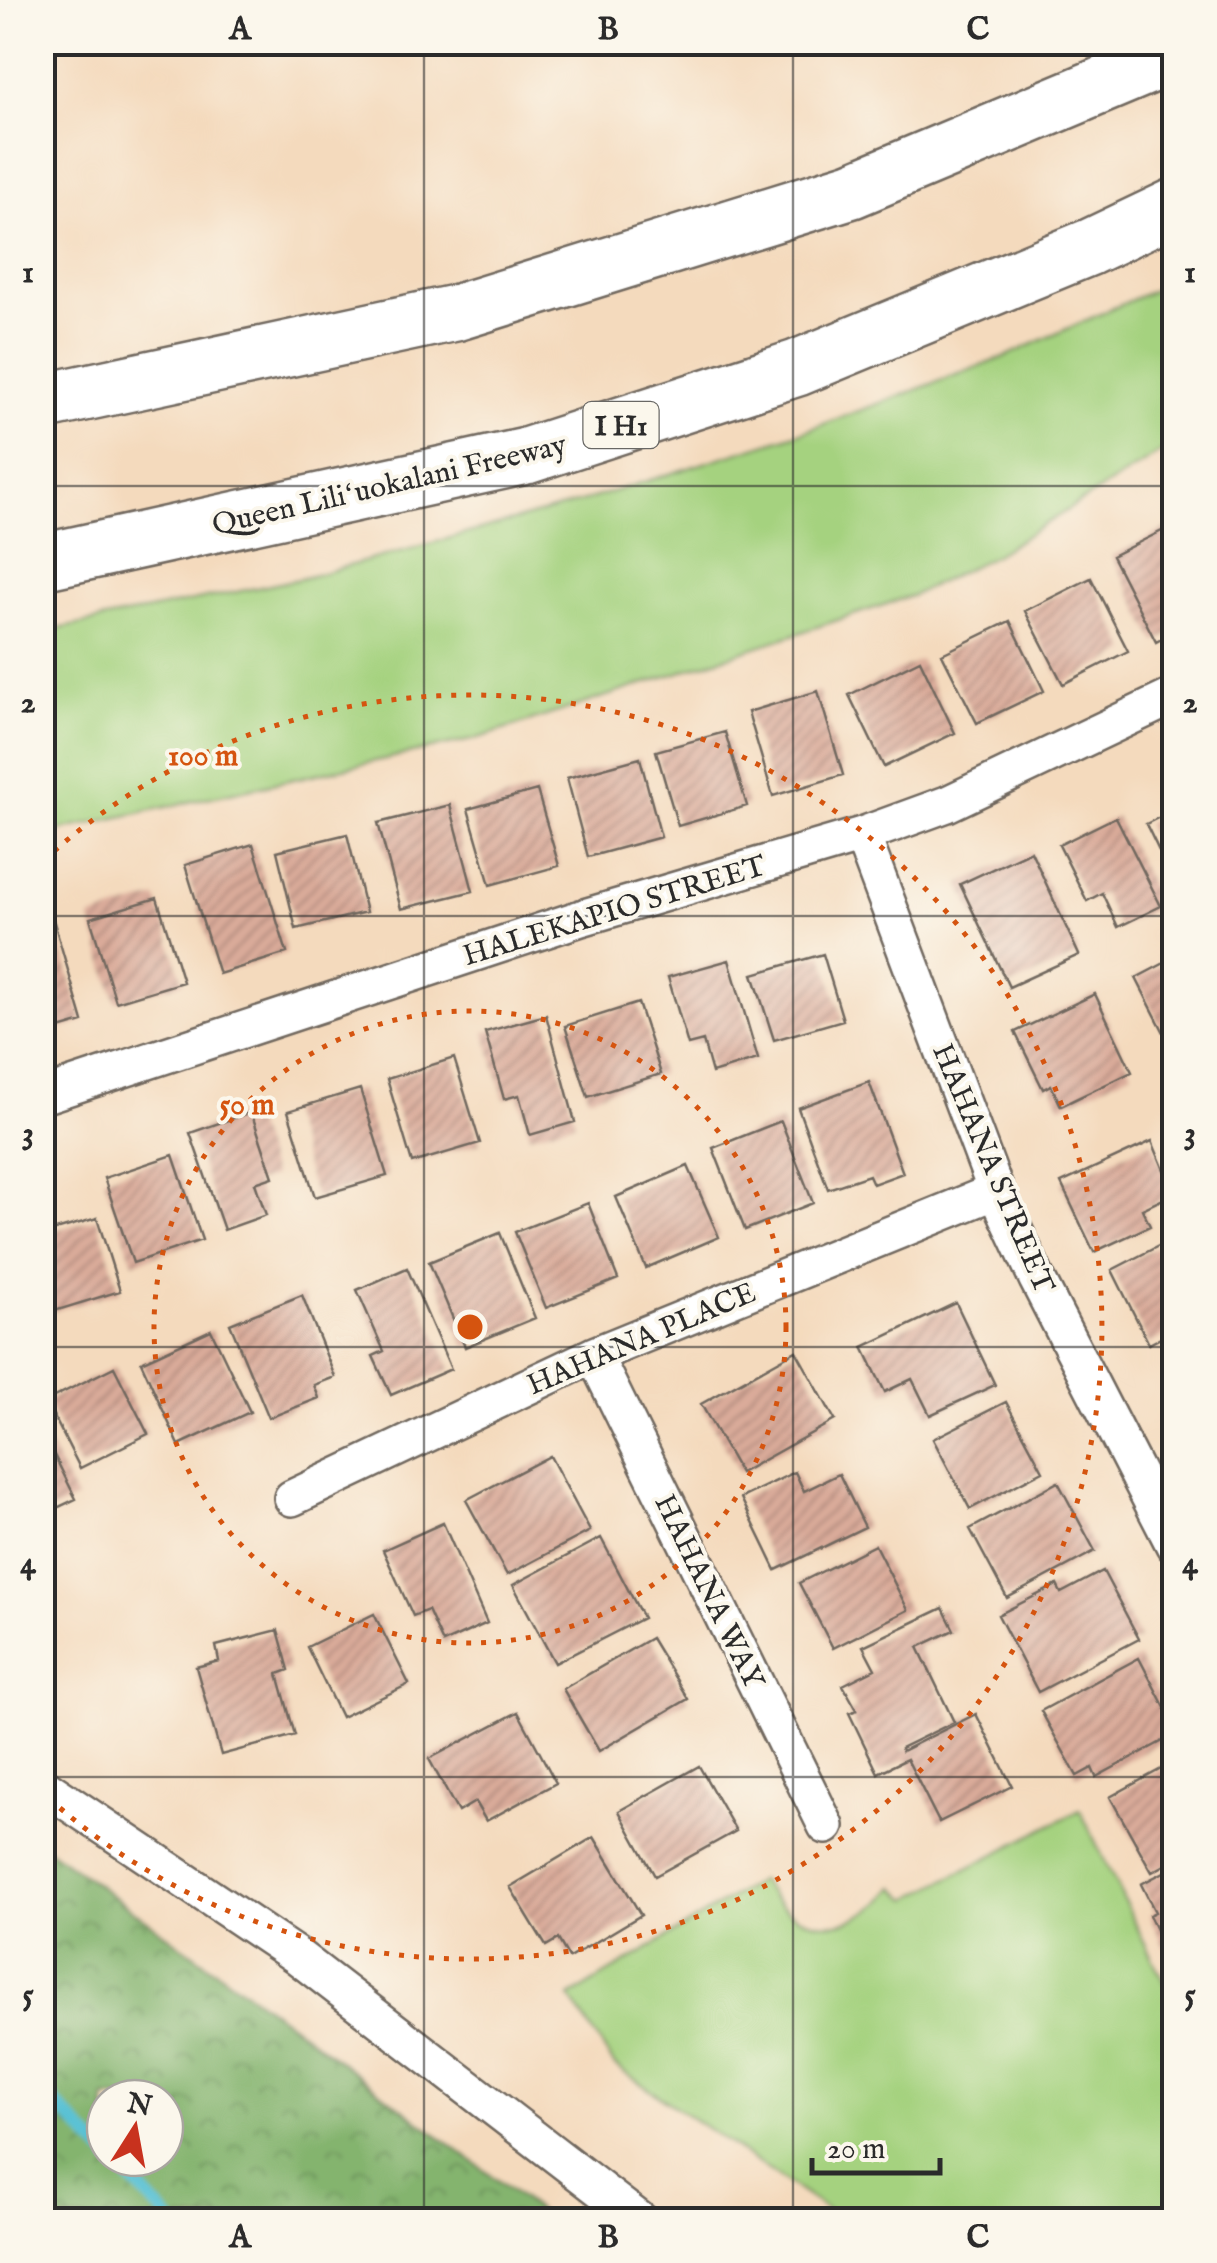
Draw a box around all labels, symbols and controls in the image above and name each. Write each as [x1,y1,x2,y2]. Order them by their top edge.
text: A [227,10,252,51]
text: B [597,10,619,51]
text: C [967,10,990,51]
text: 1 [22,253,34,294]
text: 1 [1184,253,1196,294]
road number: I H1 [584,402,658,448]
street label: Queen Liliʻuokalani Freeway [209,427,571,545]
text: 2 [20,683,36,724]
text: 2 [1182,683,1198,724]
text: 100 m [168,738,238,776]
street label: HALEKAPIO STREET [459,848,771,976]
street label: HAHANA STREET [922,1038,1062,1299]
text: 50 m [219,1087,275,1125]
text: 3 [22,1114,34,1155]
text: 3 [1184,1114,1196,1155]
street label: HAHANA PLACE [522,1274,762,1405]
centre of rings [452,1309,488,1345]
street label: HAHANA WAY [645,1488,772,1697]
text: 4 [20,1544,36,1585]
text: 4 [1182,1544,1198,1585]
text: 5 [22,1975,34,2016]
text: 5 [1184,1975,1196,2016]
north arrow [85,2078,185,2178]
text: N [123,2086,155,2125]
scale bar [812,2113,940,2175]
text: 20 m [827,2131,886,2169]
text: A [227,2218,252,2259]
text: B [597,2218,619,2259]
text: C [967,2218,990,2259]

